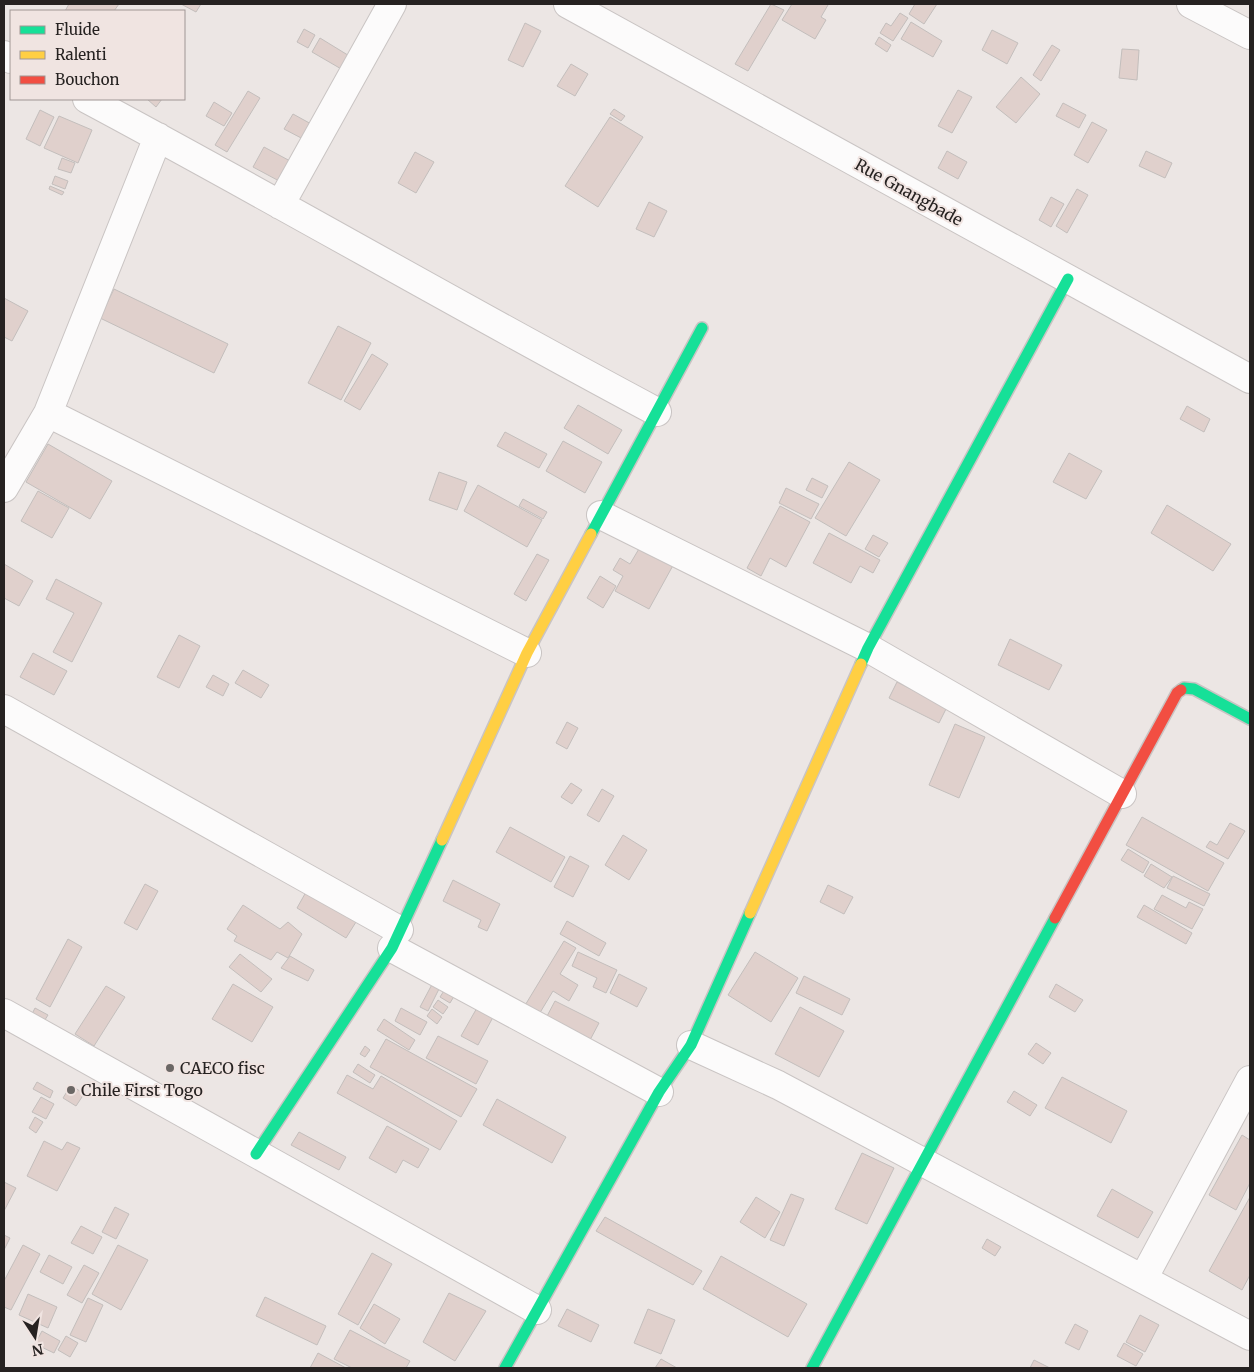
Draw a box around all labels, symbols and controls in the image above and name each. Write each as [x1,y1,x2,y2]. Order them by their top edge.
legend [10,10,185,100]
text: Fluide [55,20,100,39]
text: Ralenti [55,45,107,64]
text: Bouchon [55,70,119,89]
street label: Rue Gnangbade [852,154,966,230]
place label: CAECO fisc [180,1058,265,1078]
marker: CAECO fisc [164,1062,176,1074]
place label: Chile First Togo [81,1080,203,1100]
marker: Chile First Togo [65,1084,77,1096]
north arrow [10,1312,60,1362]
text: N [30,1340,45,1360]

